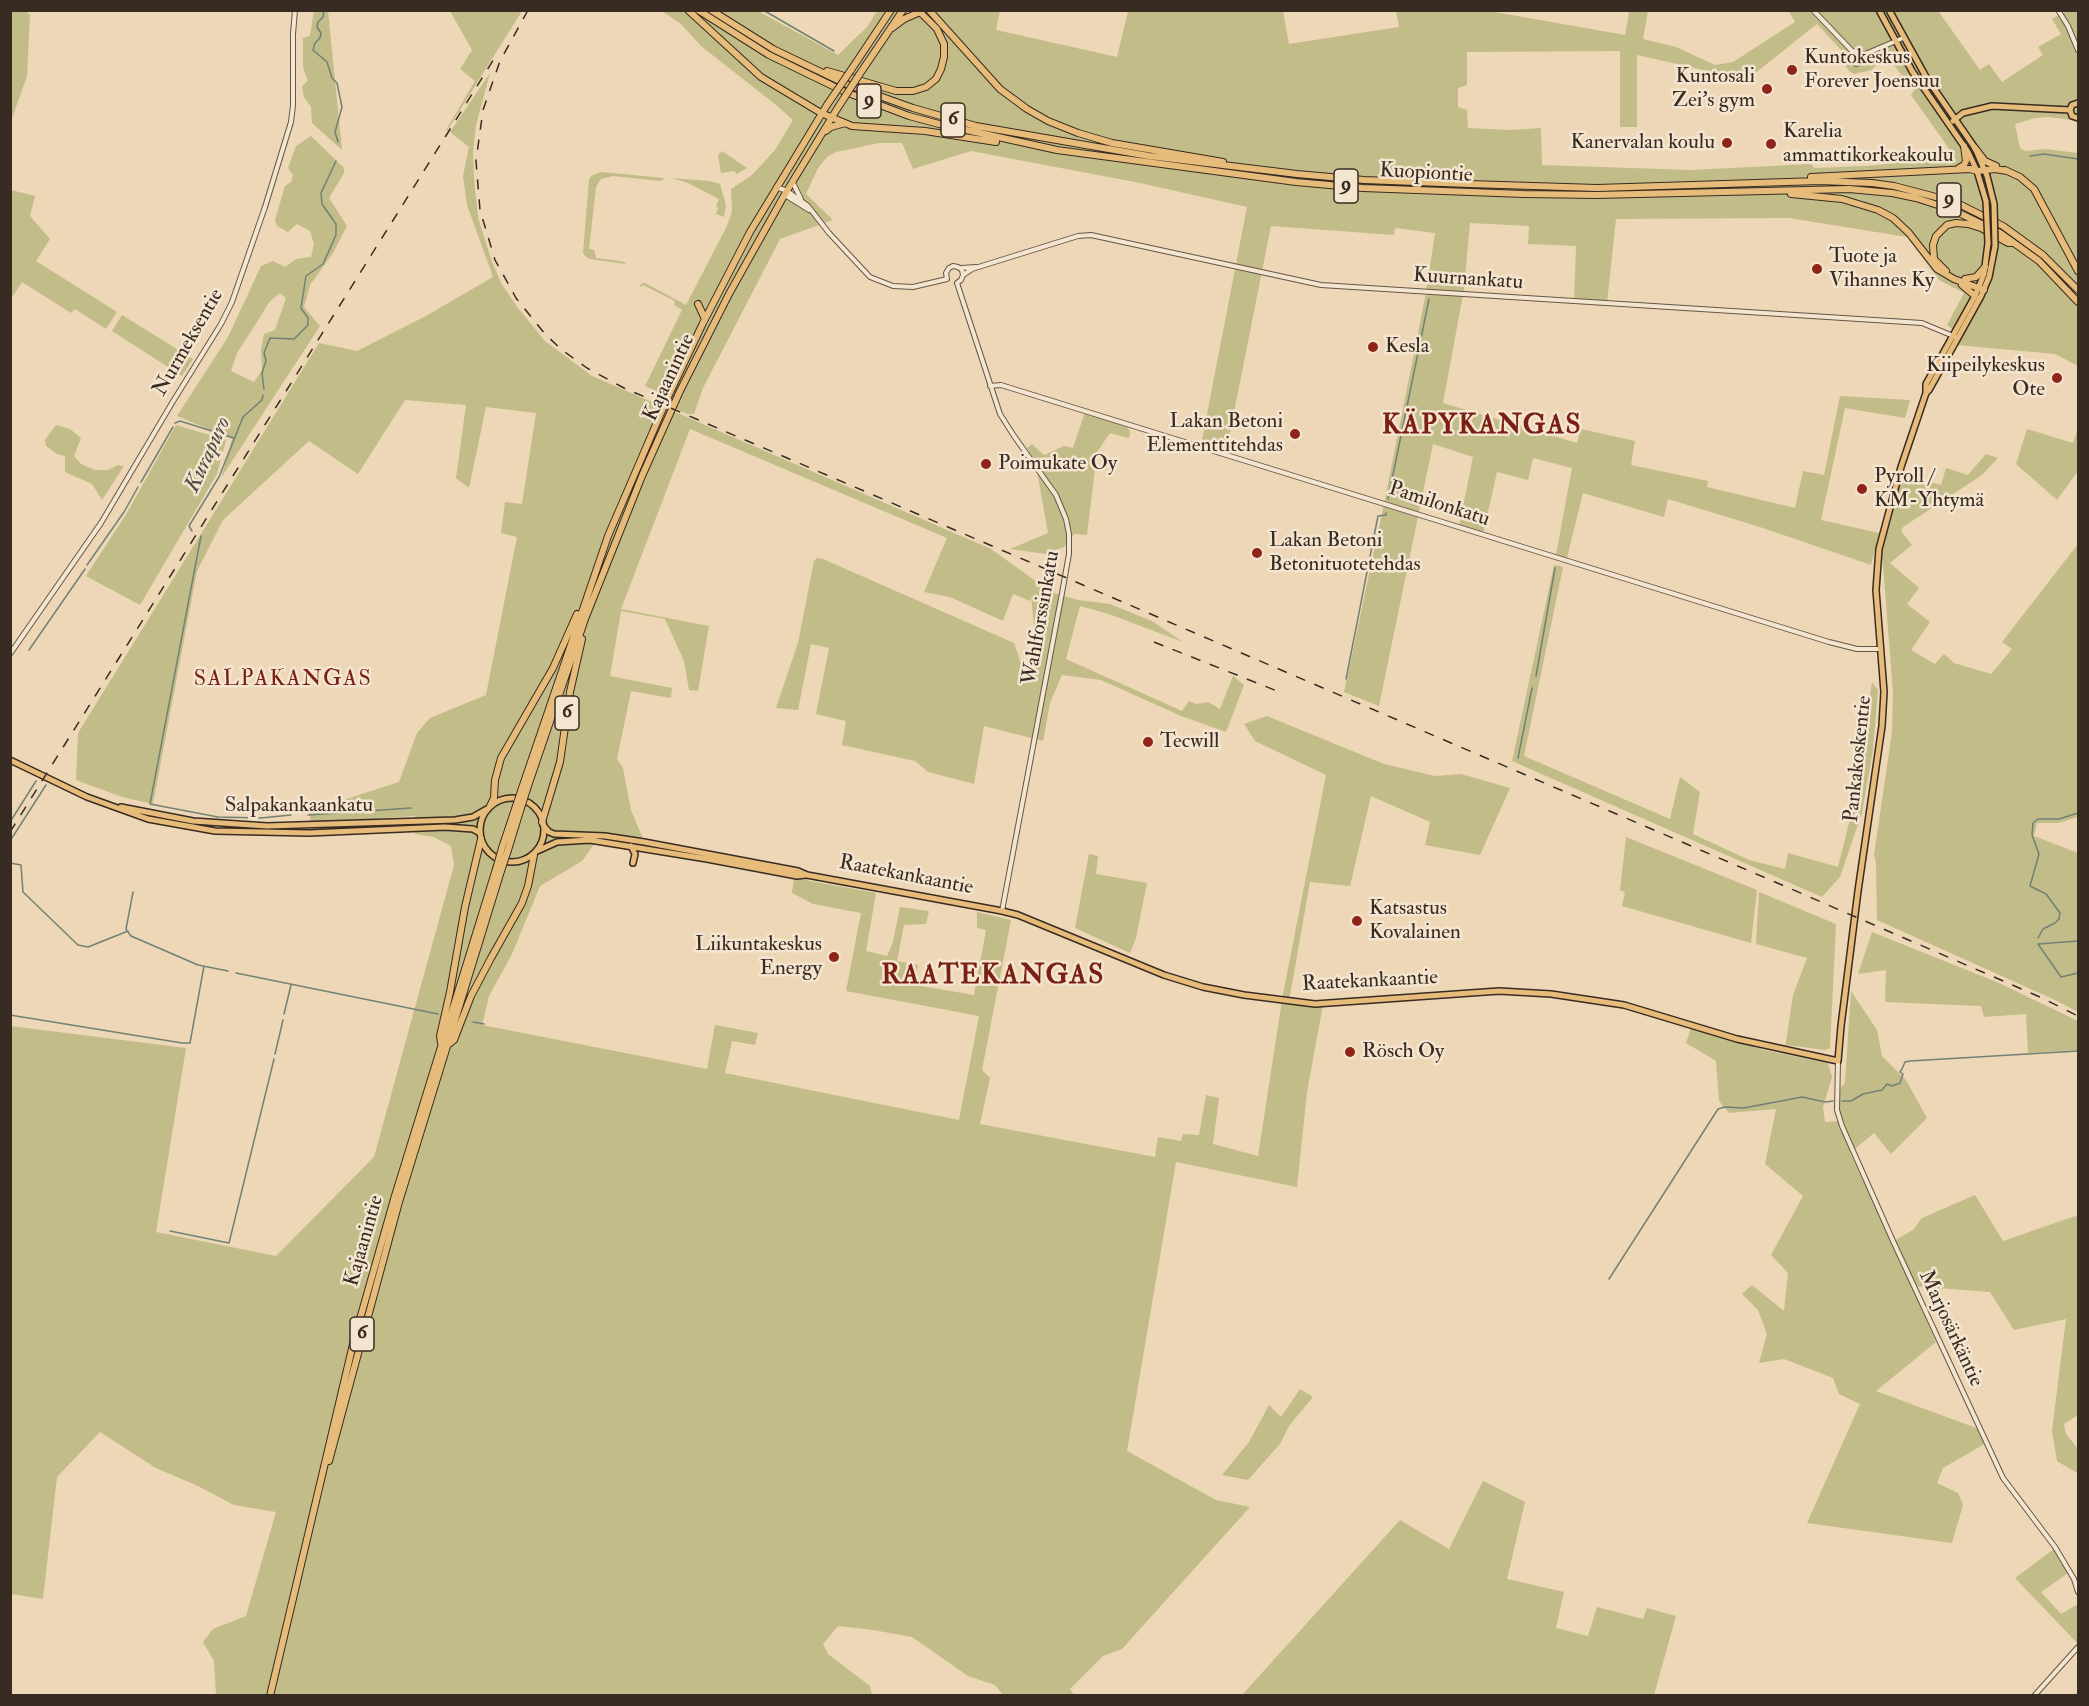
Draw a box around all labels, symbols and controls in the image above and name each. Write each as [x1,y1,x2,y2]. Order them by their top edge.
place label: Kuntokeskus Forever Joensuu [1804,45,1940,95]
marker: Kuntokeskus Forever Joensuu [1785,63,1799,77]
place label: Kuntosali Zei's gym [1672,64,1755,114]
marker: Kuntosali Zei's gym [1760,82,1774,96]
road number: 9 [857,84,881,118]
road number: 6 [941,103,965,137]
place label: Karelia ammattikorkeakoulu [1783,119,1954,169]
place label: Kanervalan koulu [1570,130,1715,156]
marker: Kanervalan koulu [1720,136,1734,150]
marker: Karelia ammattikorkeakoulu [1764,137,1778,151]
street label: Kuopiontie [1379,159,1473,189]
road number: 9 [1334,169,1358,203]
road number: 9 [1937,183,1961,217]
place label: Tuote ja Vihannes Ky [1829,244,1934,294]
marker: Tuote ja Vihannes Ky [1810,262,1824,276]
street label: Kuurnankatu [1412,264,1524,296]
street label: Nurmeksentie [148,285,230,401]
street label: Kajaanintie [639,330,701,426]
place label: Kesla [1385,334,1429,360]
marker: Kesla [1366,340,1380,354]
place label: Kiipeilykeskus Ote [1926,353,2045,403]
marker: Kiipeilykeskus Ote [2050,371,2064,385]
place label: Lakan Betoni Elementtitehdas [1146,409,1283,459]
district label: KÄPYKANGAS [1382,411,1582,443]
water label: Kurapuro [180,413,238,497]
marker: Lakan Betoni Elementtitehdas [1288,427,1302,441]
place label: Poimukate Oy [998,451,1117,477]
marker: Poimukate Oy [979,457,993,471]
place label: Pyroll / KM-Yhtymä [1874,464,1984,514]
street label: Pamilonkatu [1385,477,1493,533]
marker: Pyroll / KM-Yhtymä [1855,482,1869,496]
place label: Lakan Betoni Betonituotetehdas [1269,528,1421,578]
marker: Lakan Betoni Betonituotetehdas [1250,546,1264,560]
street label: Wahlforssinkatu [1018,549,1066,687]
district label: SALPAKANGAS [194,667,372,693]
street label: Pankakoskentie [1840,695,1878,823]
road number: 6 [555,696,579,730]
place label: Tecwill [1160,729,1219,755]
marker: Tecwill [1141,735,1155,749]
street label: Salpakankaankatu [225,793,373,819]
street label: Raatekankaantie [837,851,975,901]
place label: Katsastus Kovalainen [1369,896,1461,946]
marker: Katsastus Kovalainen [1350,914,1364,928]
place label: Liikuntakeskus Energy [695,932,822,982]
marker: Liikuntakeskus Energy [827,950,841,964]
district label: RAATEKANGAS [881,961,1105,993]
street label: Raatekankaantie [1301,966,1439,998]
place label: Rösch Oy [1362,1039,1444,1065]
marker: Rösch Oy [1343,1045,1357,1059]
street label: Kajaanintie [340,1193,390,1289]
street label: Marjosärkäntie [1912,1267,1988,1391]
road number: 6 [350,1317,374,1351]

